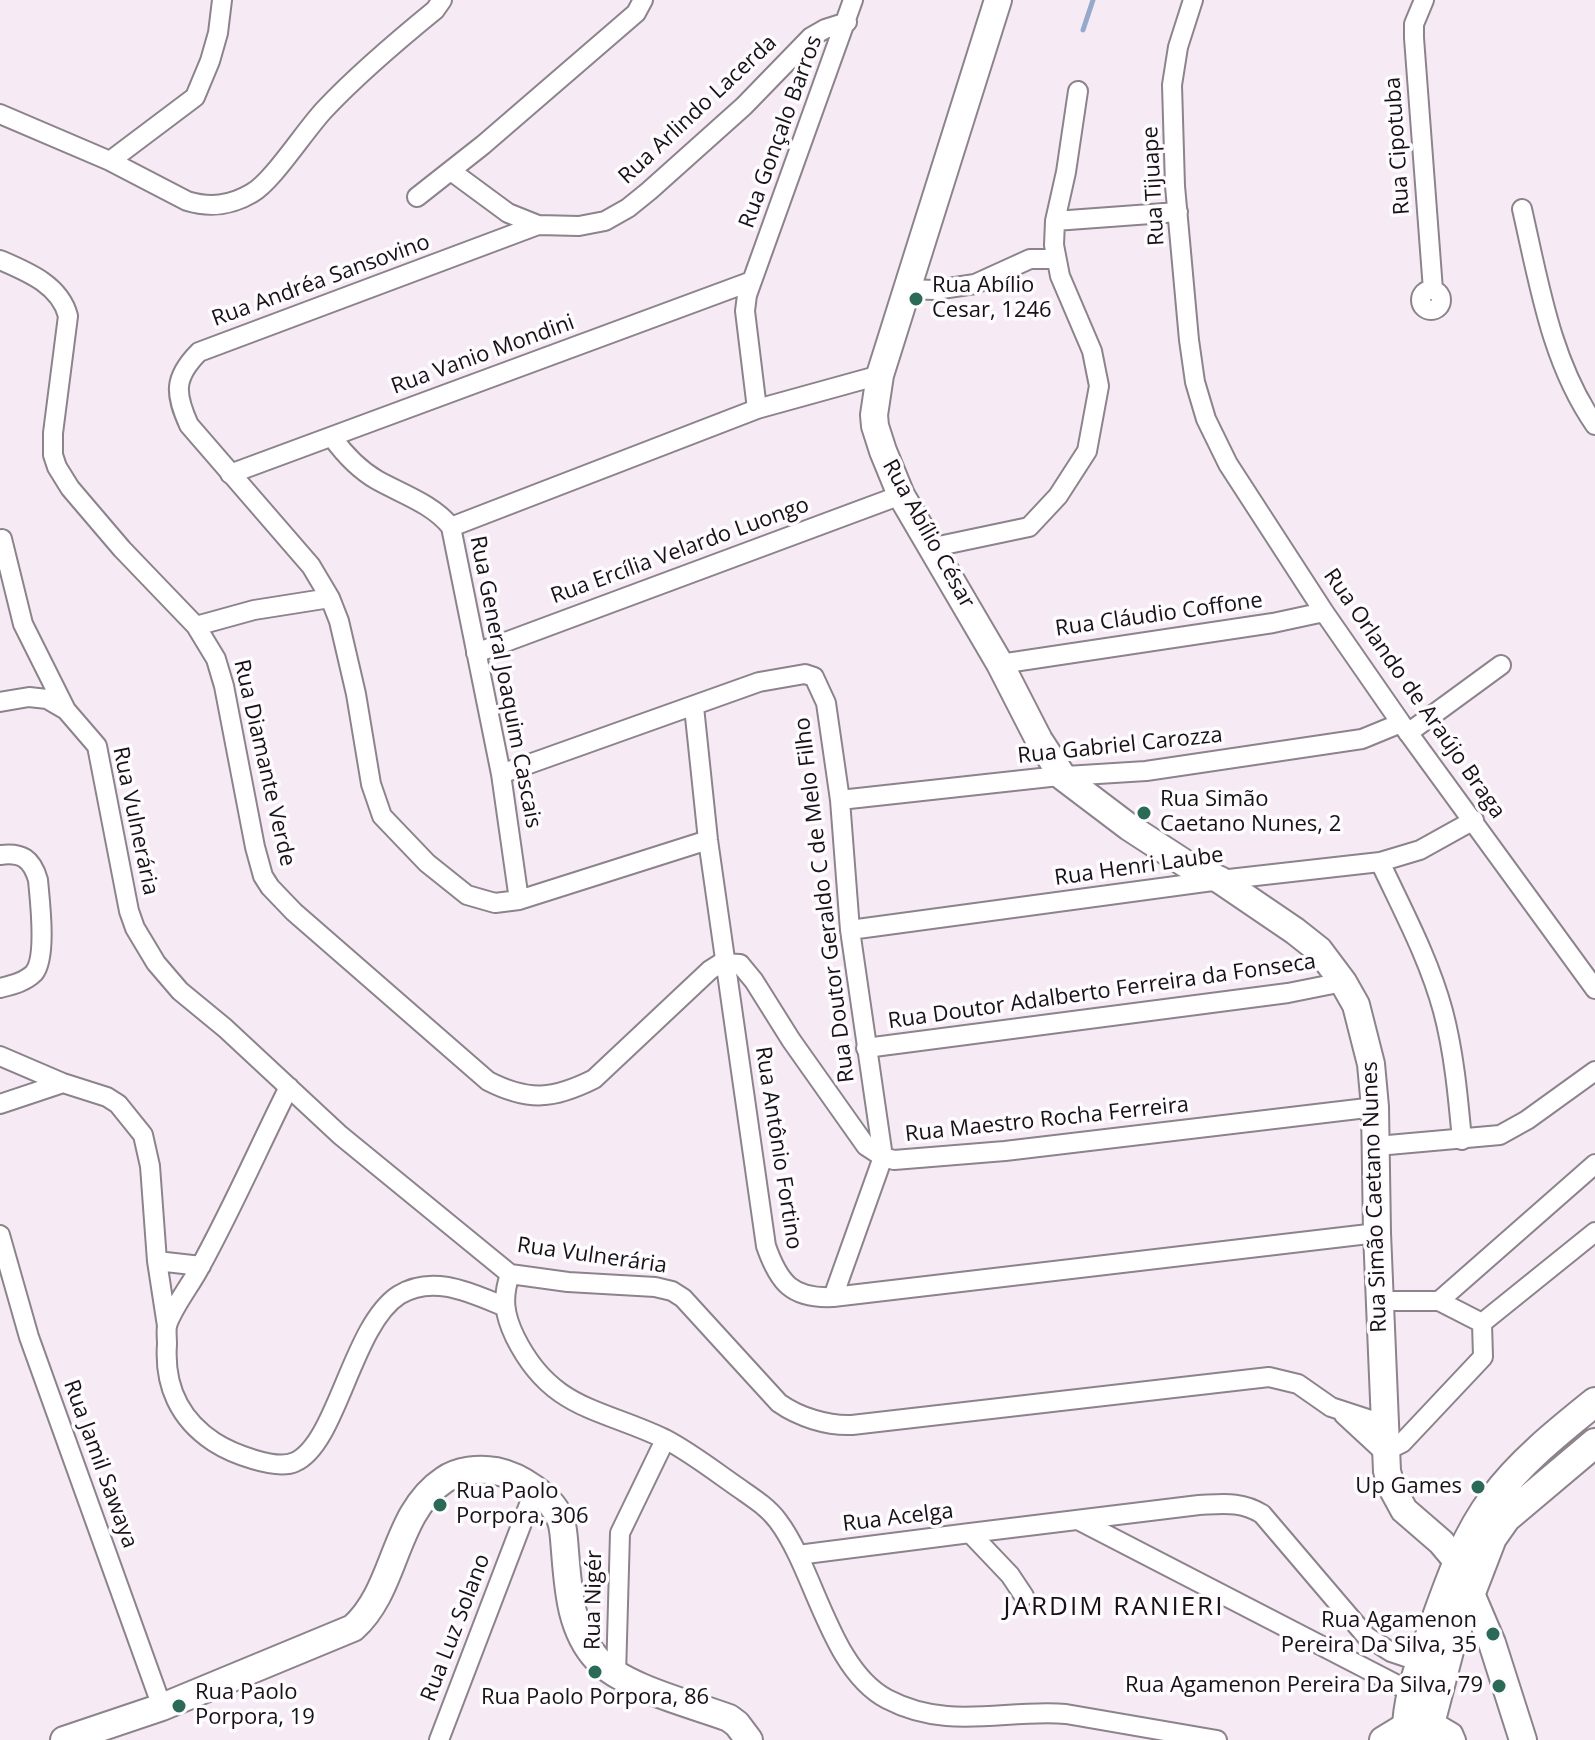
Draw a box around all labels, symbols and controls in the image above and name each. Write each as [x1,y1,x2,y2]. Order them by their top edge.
street label: Rua Arlindo Lacerda [614,30,782,190]
street label: Rua Gonçalo Barros [734,32,828,232]
street label: Rua Cipotuba [1380,76,1416,216]
street label: Rua Tijuape [1138,126,1170,246]
street label: Rua Andréa Sansovino [208,229,434,333]
place label: Rua Abílio Cesar, 1246 [932,273,1052,324]
marker: Rua Abílio Cesar, 1246 [907,290,925,308]
street label: Rua Vanio Mondini [388,310,578,400]
street label: Rua Abílio César [876,455,980,613]
street label: Rua Ercília Velardo Luongo [547,492,813,610]
street label: Rua General Joaquim Cascais [464,534,546,830]
street label: Rua Orlando de Araújo Braga [1317,564,1511,824]
street label: Rua Cláudio Coffone [1054,587,1264,643]
street label: Rua Diamante Verde [227,657,301,869]
street label: Rua Doutor Geraldo C de Melo Filho [789,716,861,1084]
street label: Rua Gabriel Carozza [1016,722,1224,770]
street label: Rua Vulnerária [106,744,164,898]
place label: Rua Simão Caetano Nunes, 2 [1160,787,1341,838]
marker: Rua Simão Caetano Nunes, 2 [1135,804,1153,822]
street label: Rua Henri Laube [1053,842,1225,892]
street label: Rua Doutor Adalberto Ferreira da Fonseca [886,949,1318,1035]
street label: Rua Antônio Fortino [749,1045,807,1251]
street label: Rua Simão Caetano Nunes [1357,1061,1393,1333]
street label: Rua Maestro Rocha Ferreira [904,1092,1190,1148]
street label: Rua Vulnerária [515,1232,669,1280]
street label: Rua Jamil Sawaya [57,1376,143,1552]
place label: Up Games [1355,1474,1462,1500]
marker: Up Games [1469,1478,1487,1496]
place label: Rua Paolo Porpora, 306 [456,1479,589,1530]
marker: Rua Paolo Porpora, 306 [431,1496,449,1514]
street label: Rua Acelga [841,1498,955,1538]
street label: Rua Nigér [580,1550,608,1650]
street label: Rua Luz Solano [416,1551,496,1705]
district label: JARDIM RANIERI [1004,1592,1224,1624]
place label: Rua Agamenon Pereira Da Silva, 35 [1281,1608,1477,1660]
marker: Rua Agamenon Pereira Da Silva, 35 [1484,1625,1502,1643]
marker: Rua Paolo Porpora, 86 [586,1663,604,1681]
place label: Rua Agamenon Pereira Da Silva, 79 [1125,1673,1483,1699]
marker: Rua Agamenon Pereira Da Silva, 79 [1490,1677,1508,1695]
place label: Rua Paolo Porpora, 19 [195,1680,315,1732]
place label: Rua Paolo Porpora, 86 [481,1685,709,1711]
marker: Rua Paolo Porpora, 19 [170,1697,188,1715]

